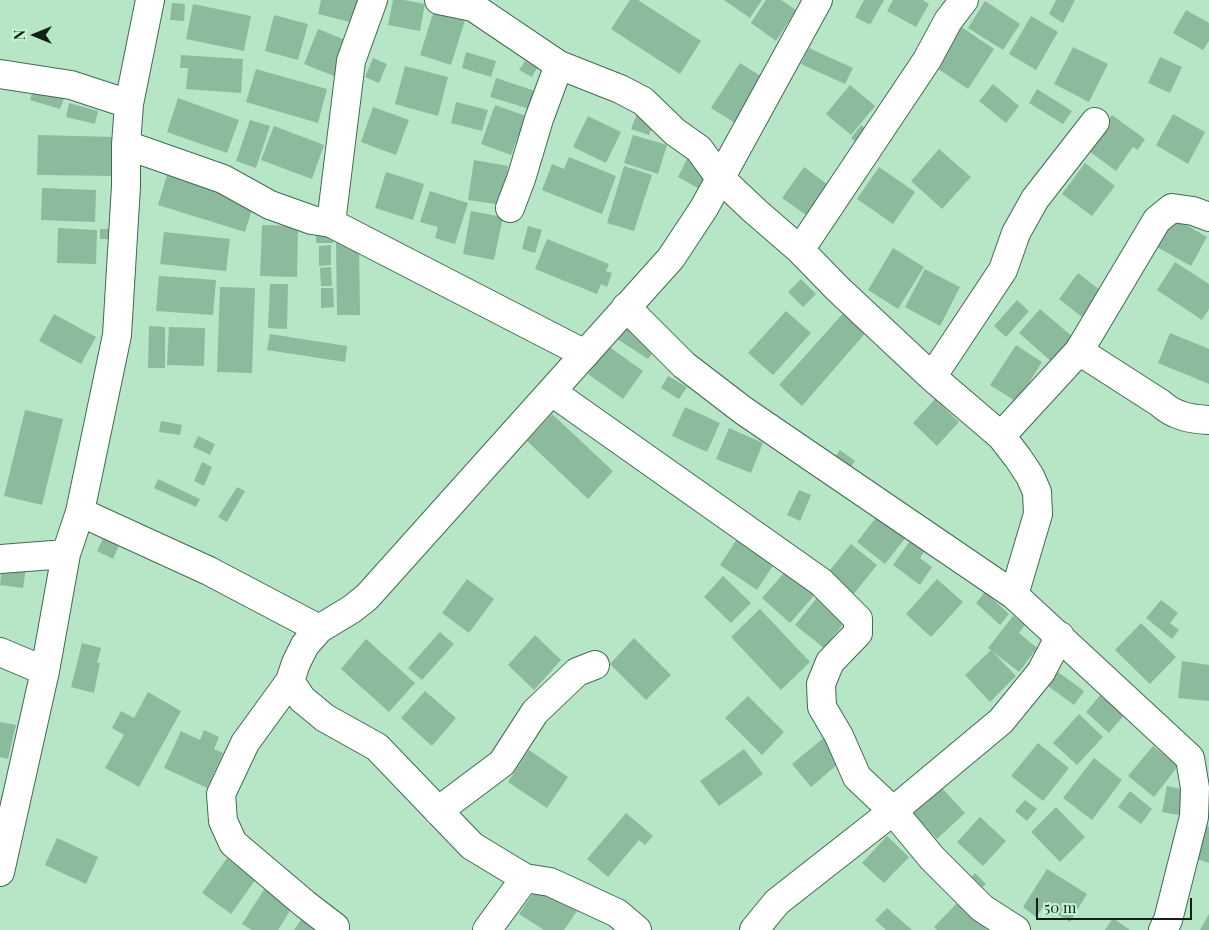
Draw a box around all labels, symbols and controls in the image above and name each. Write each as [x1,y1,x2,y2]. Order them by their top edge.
north arrow [10,10,60,60]
text: N [10,30,29,40]
scale bar [1039,888,1195,920]
text: 50 m [1044,897,1076,917]

